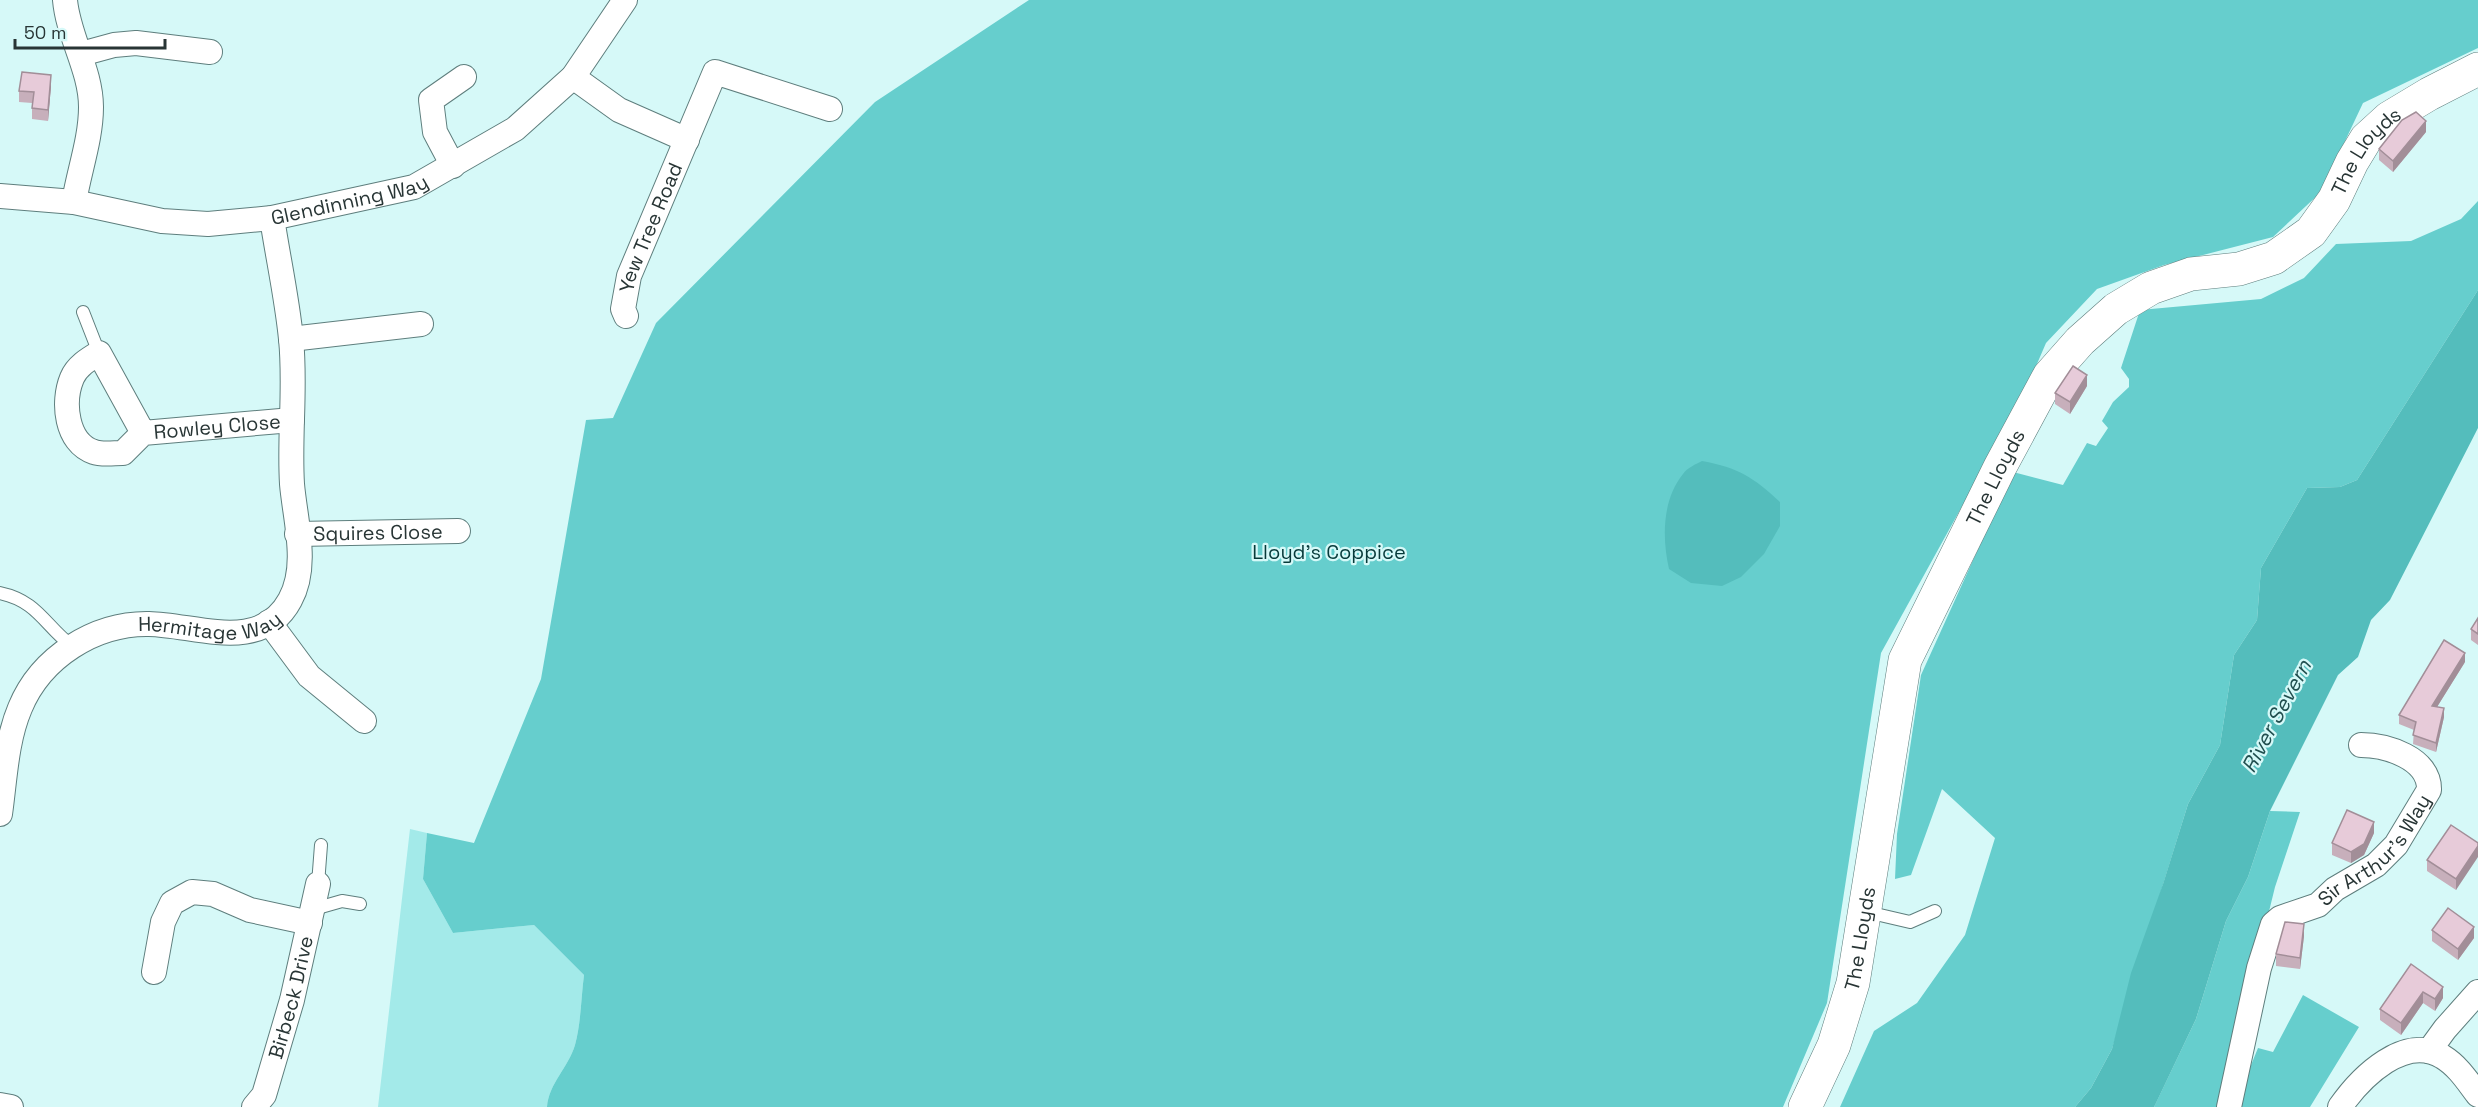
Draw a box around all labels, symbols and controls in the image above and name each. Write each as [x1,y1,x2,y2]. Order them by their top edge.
scale bar [15,12,165,50]
text: 50 m [24,21,66,44]
street label: The Lloyds [2325,101,2406,199]
street label: Yew Tree Road [613,159,688,294]
street label: Glendinning Way [268,169,433,231]
street label: Rowley Close [152,408,282,445]
street label: The Lloyds [1960,425,2031,530]
street label: Squires Close [313,518,443,547]
park label: Lloyd's Coppice [1252,539,1406,565]
street label: Hermitage Way [138,606,287,646]
water label: River Severn [2235,654,2318,777]
street label: Sir Arthur's Way [2312,789,2437,912]
street label: The Lloyds [1838,885,1881,994]
street label: Birbeck Drive [262,933,319,1062]

